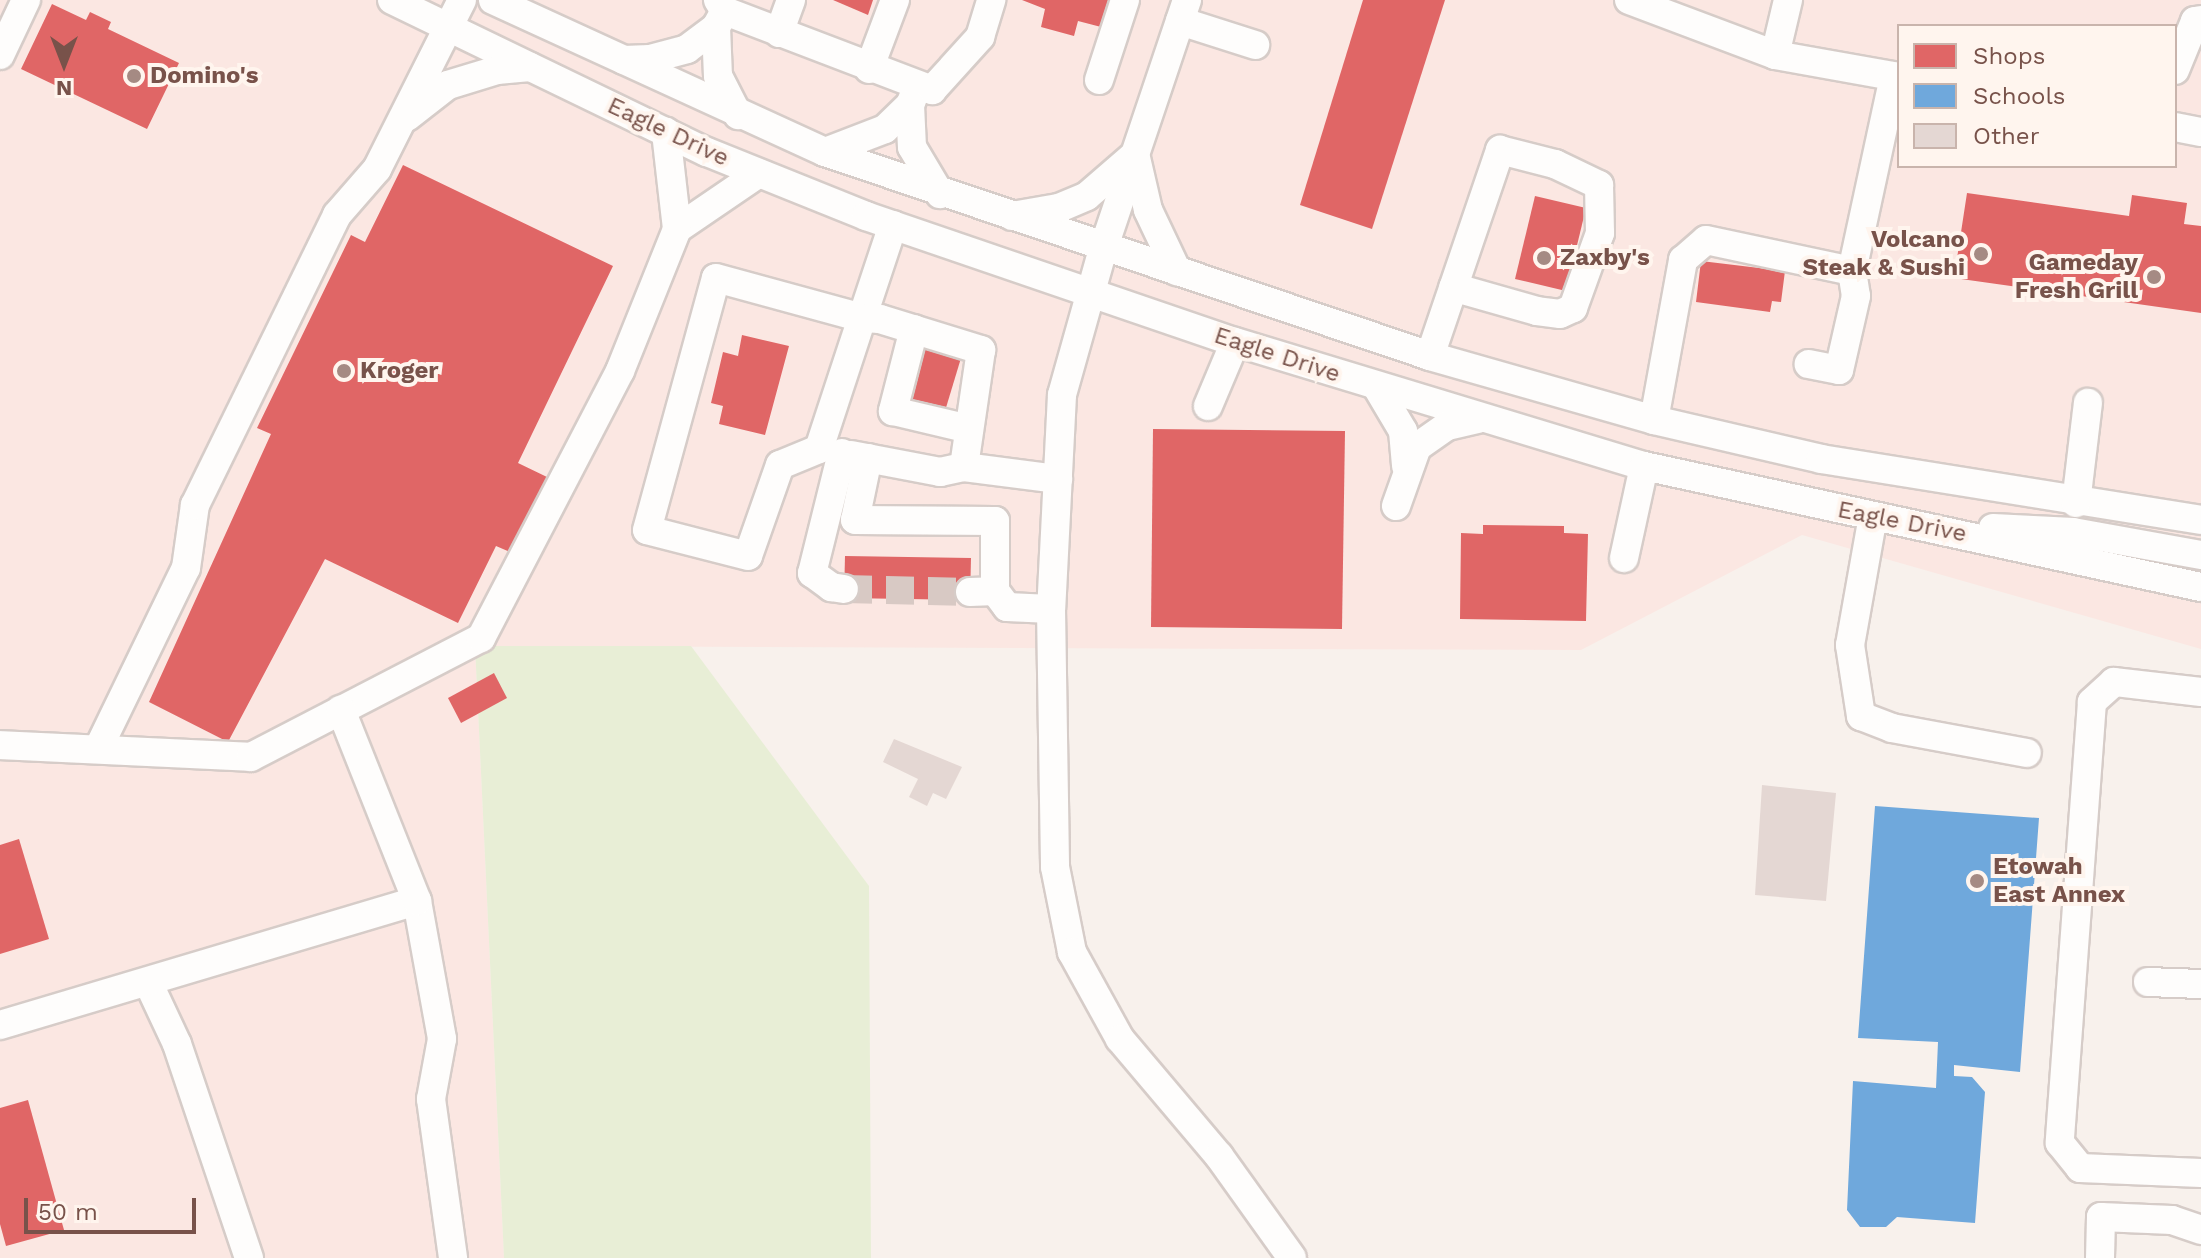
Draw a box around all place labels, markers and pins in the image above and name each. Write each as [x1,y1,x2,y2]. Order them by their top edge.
place label: Domino's [150,62,258,90]
marker: Domino's [125,67,143,85]
place label: Volcano Steak & Sushi [1802,226,1965,282]
place label: Zaxby's [1560,244,1650,272]
marker: Volcano Steak & Sushi [1972,245,1990,263]
marker: Zaxby's [1535,249,1553,267]
place label: Gameday Fresh Grill [2015,249,2138,305]
marker: Gameday Fresh Grill [2145,268,2163,286]
place label: Kroger [360,357,439,385]
marker: Kroger [335,362,353,380]
place label: Etowah East Annex [1993,853,2126,909]
marker: Etowah East Annex [1968,872,1986,890]

